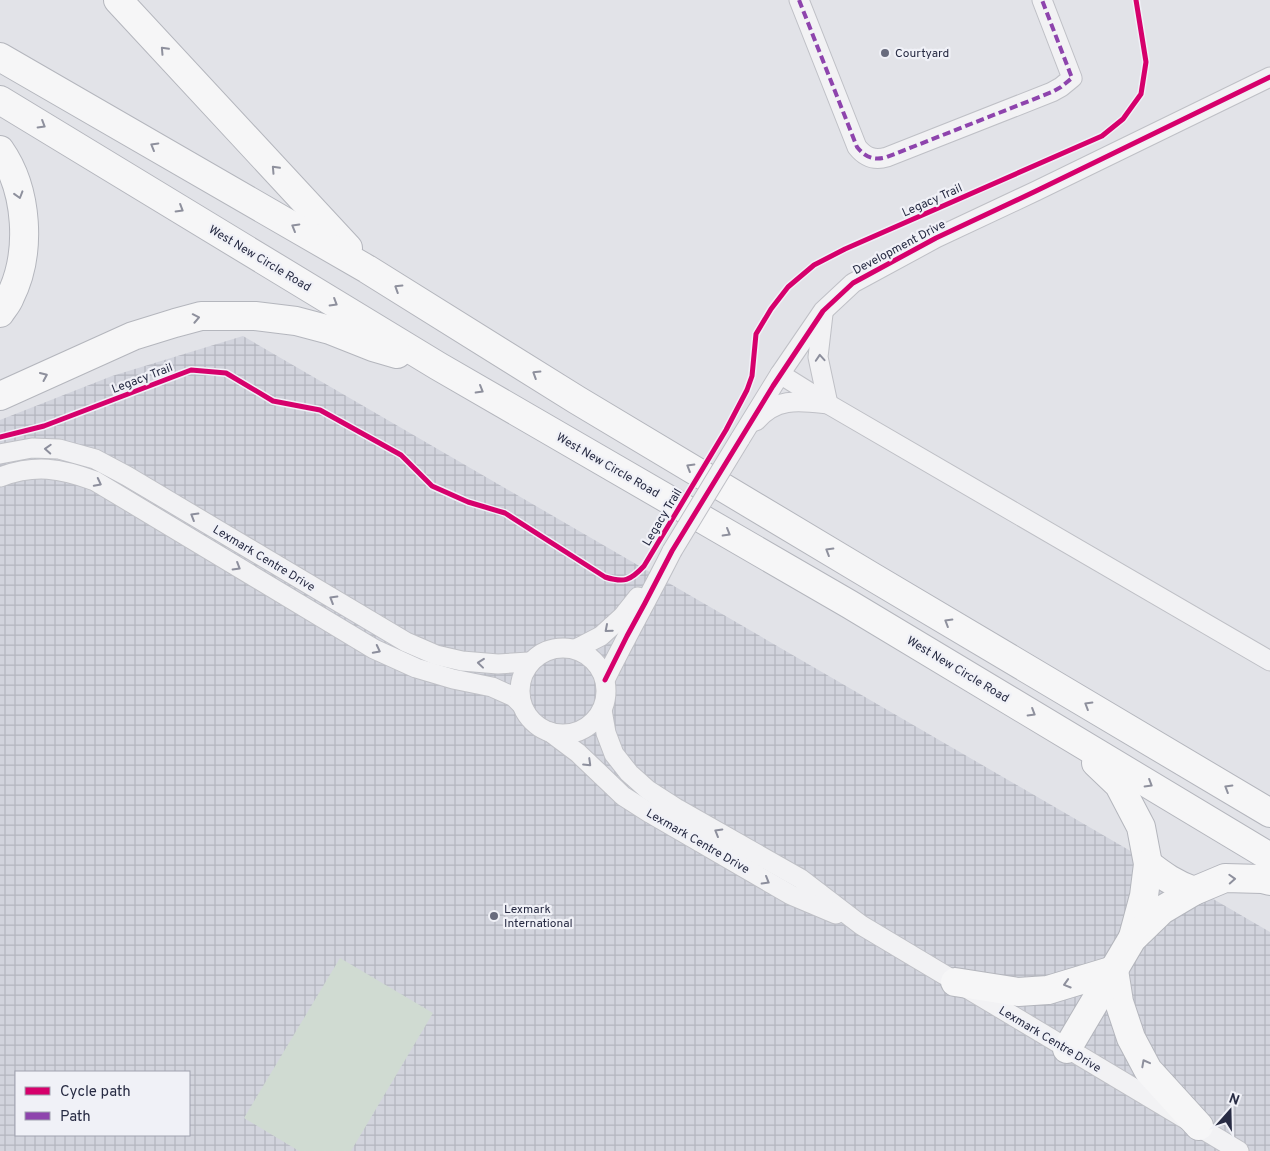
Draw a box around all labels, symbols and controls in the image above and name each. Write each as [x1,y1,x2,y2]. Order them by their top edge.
place label: Courtyard [895,46,949,62]
one-way arrow [161,47,170,56]
marker: Courtyard [879,47,891,59]
one-way arrow [36,118,45,128]
one-way arrow [151,142,160,152]
one-way arrow [272,166,281,175]
street label: Legacy Trail [900,181,965,221]
one-way arrow [13,190,23,198]
one-way arrow [175,203,184,213]
street label: Development Drive [850,217,949,279]
street label: West New Circle Road [205,222,314,296]
one-way arrow [291,224,300,234]
one-way arrow [394,285,403,295]
one-way arrow [329,296,338,306]
one-way arrow [191,313,200,324]
one-way arrow [814,353,825,361]
street label: Legacy Trail [109,360,175,398]
one-way arrow [532,371,542,380]
one-way arrow [39,372,48,383]
one-way arrow [475,384,484,394]
street label: West New Circle Road [553,430,662,502]
one-way arrow [44,443,52,454]
one-way arrow [687,464,696,474]
one-way arrow [92,477,101,487]
street label: Legacy Trail [639,486,686,549]
one-way arrow [190,513,199,523]
street label: Lexmark Centre Drive [209,522,318,596]
one-way arrow [721,527,730,537]
one-way arrow [826,548,835,558]
one-way arrow [232,560,241,570]
one-way arrow [330,596,339,606]
one-way arrow [945,619,954,629]
one-way arrow [605,624,614,632]
street label: West New Circle Road [903,633,1012,707]
one-way arrow [372,644,381,654]
one-way arrow [477,658,485,669]
one-way arrow [1085,701,1094,711]
one-way arrow [1026,707,1035,717]
one-way arrow [582,757,591,766]
one-way arrow [1143,778,1152,787]
one-way arrow [1225,784,1234,794]
street label: Lexmark Centre Drive [643,806,752,878]
one-way arrow [715,828,724,838]
one-way arrow [1228,873,1236,884]
one-way arrow [761,874,770,884]
place label: Lexmark International [504,902,573,932]
marker: Lexmark International [488,910,500,922]
one-way arrow [1064,979,1072,989]
street label: Lexmark Centre Drive [995,1003,1104,1077]
one-way arrow [1141,1059,1151,1068]
legend [15,1071,190,1136]
text: Cycle path [60,1083,131,1102]
north arrow [1205,1086,1255,1136]
text: N [1226,1090,1242,1110]
text: Path [60,1108,91,1127]

